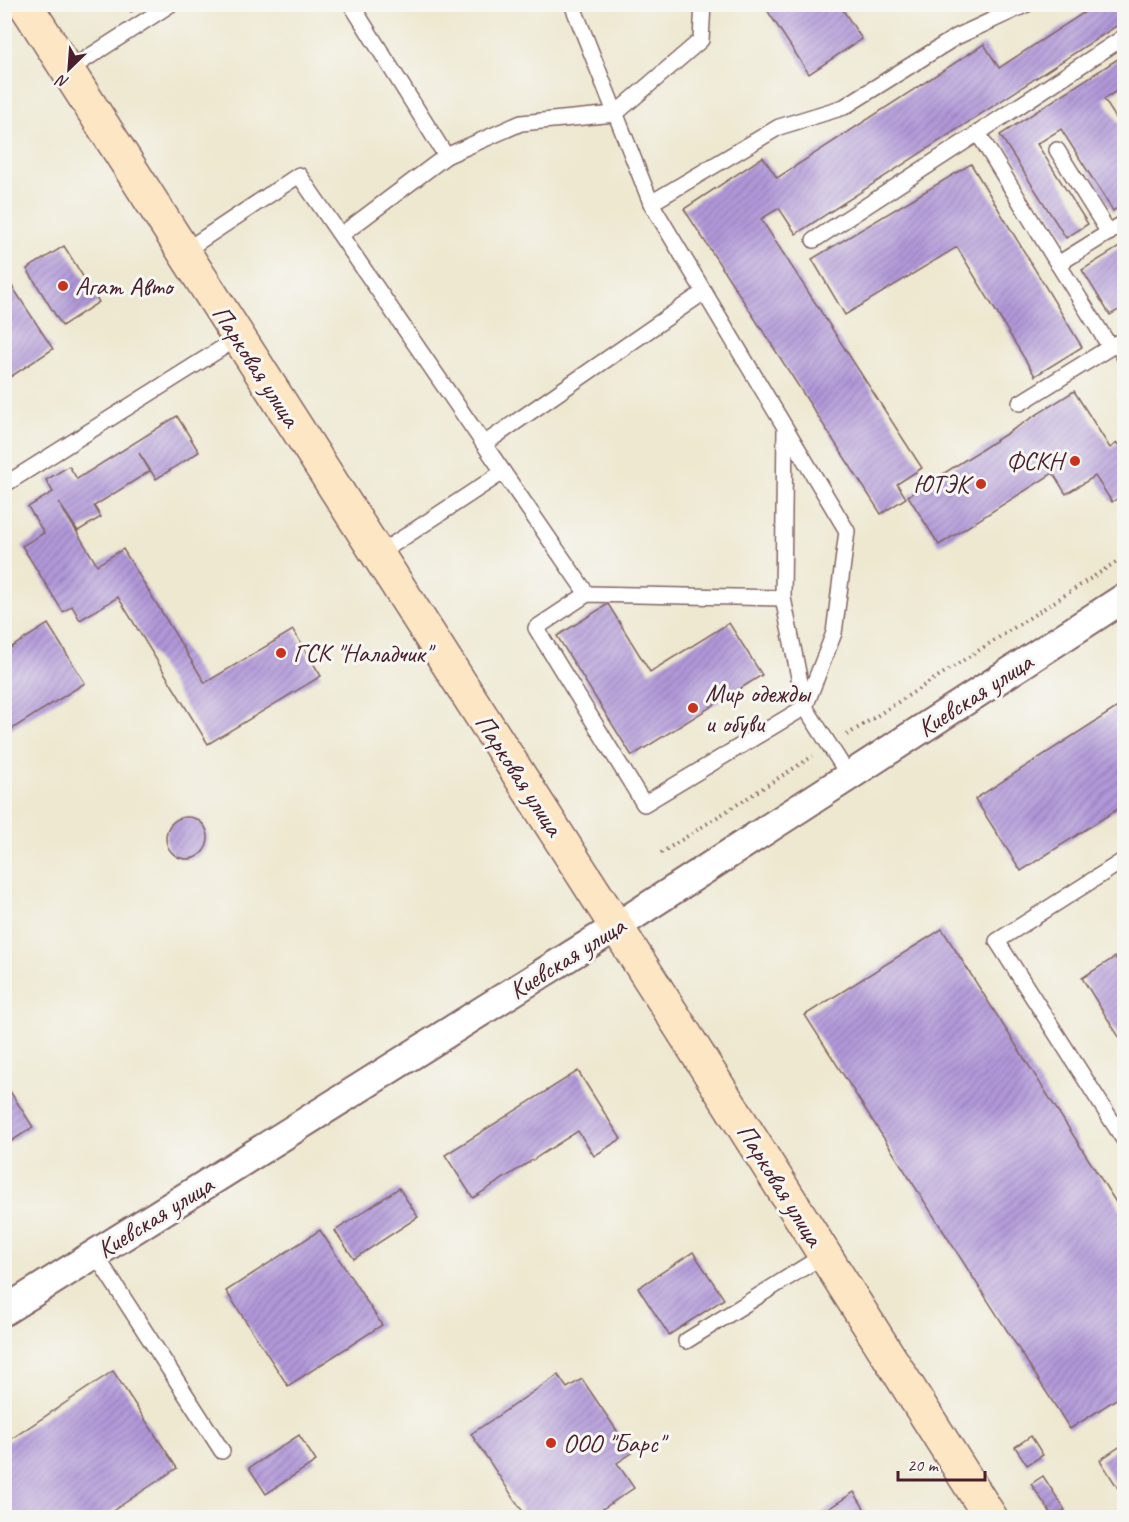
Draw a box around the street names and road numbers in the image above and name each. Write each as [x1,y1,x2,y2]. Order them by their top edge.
street label: Парковая улица [204,299,308,434]
street label: Киевская улица [911,645,1040,744]
street label: Парковая улица [467,708,571,843]
street label: Киевская улица [503,908,633,1007]
street label: Парковая улица [729,1118,832,1254]
street label: Киевская улица [91,1167,221,1266]

